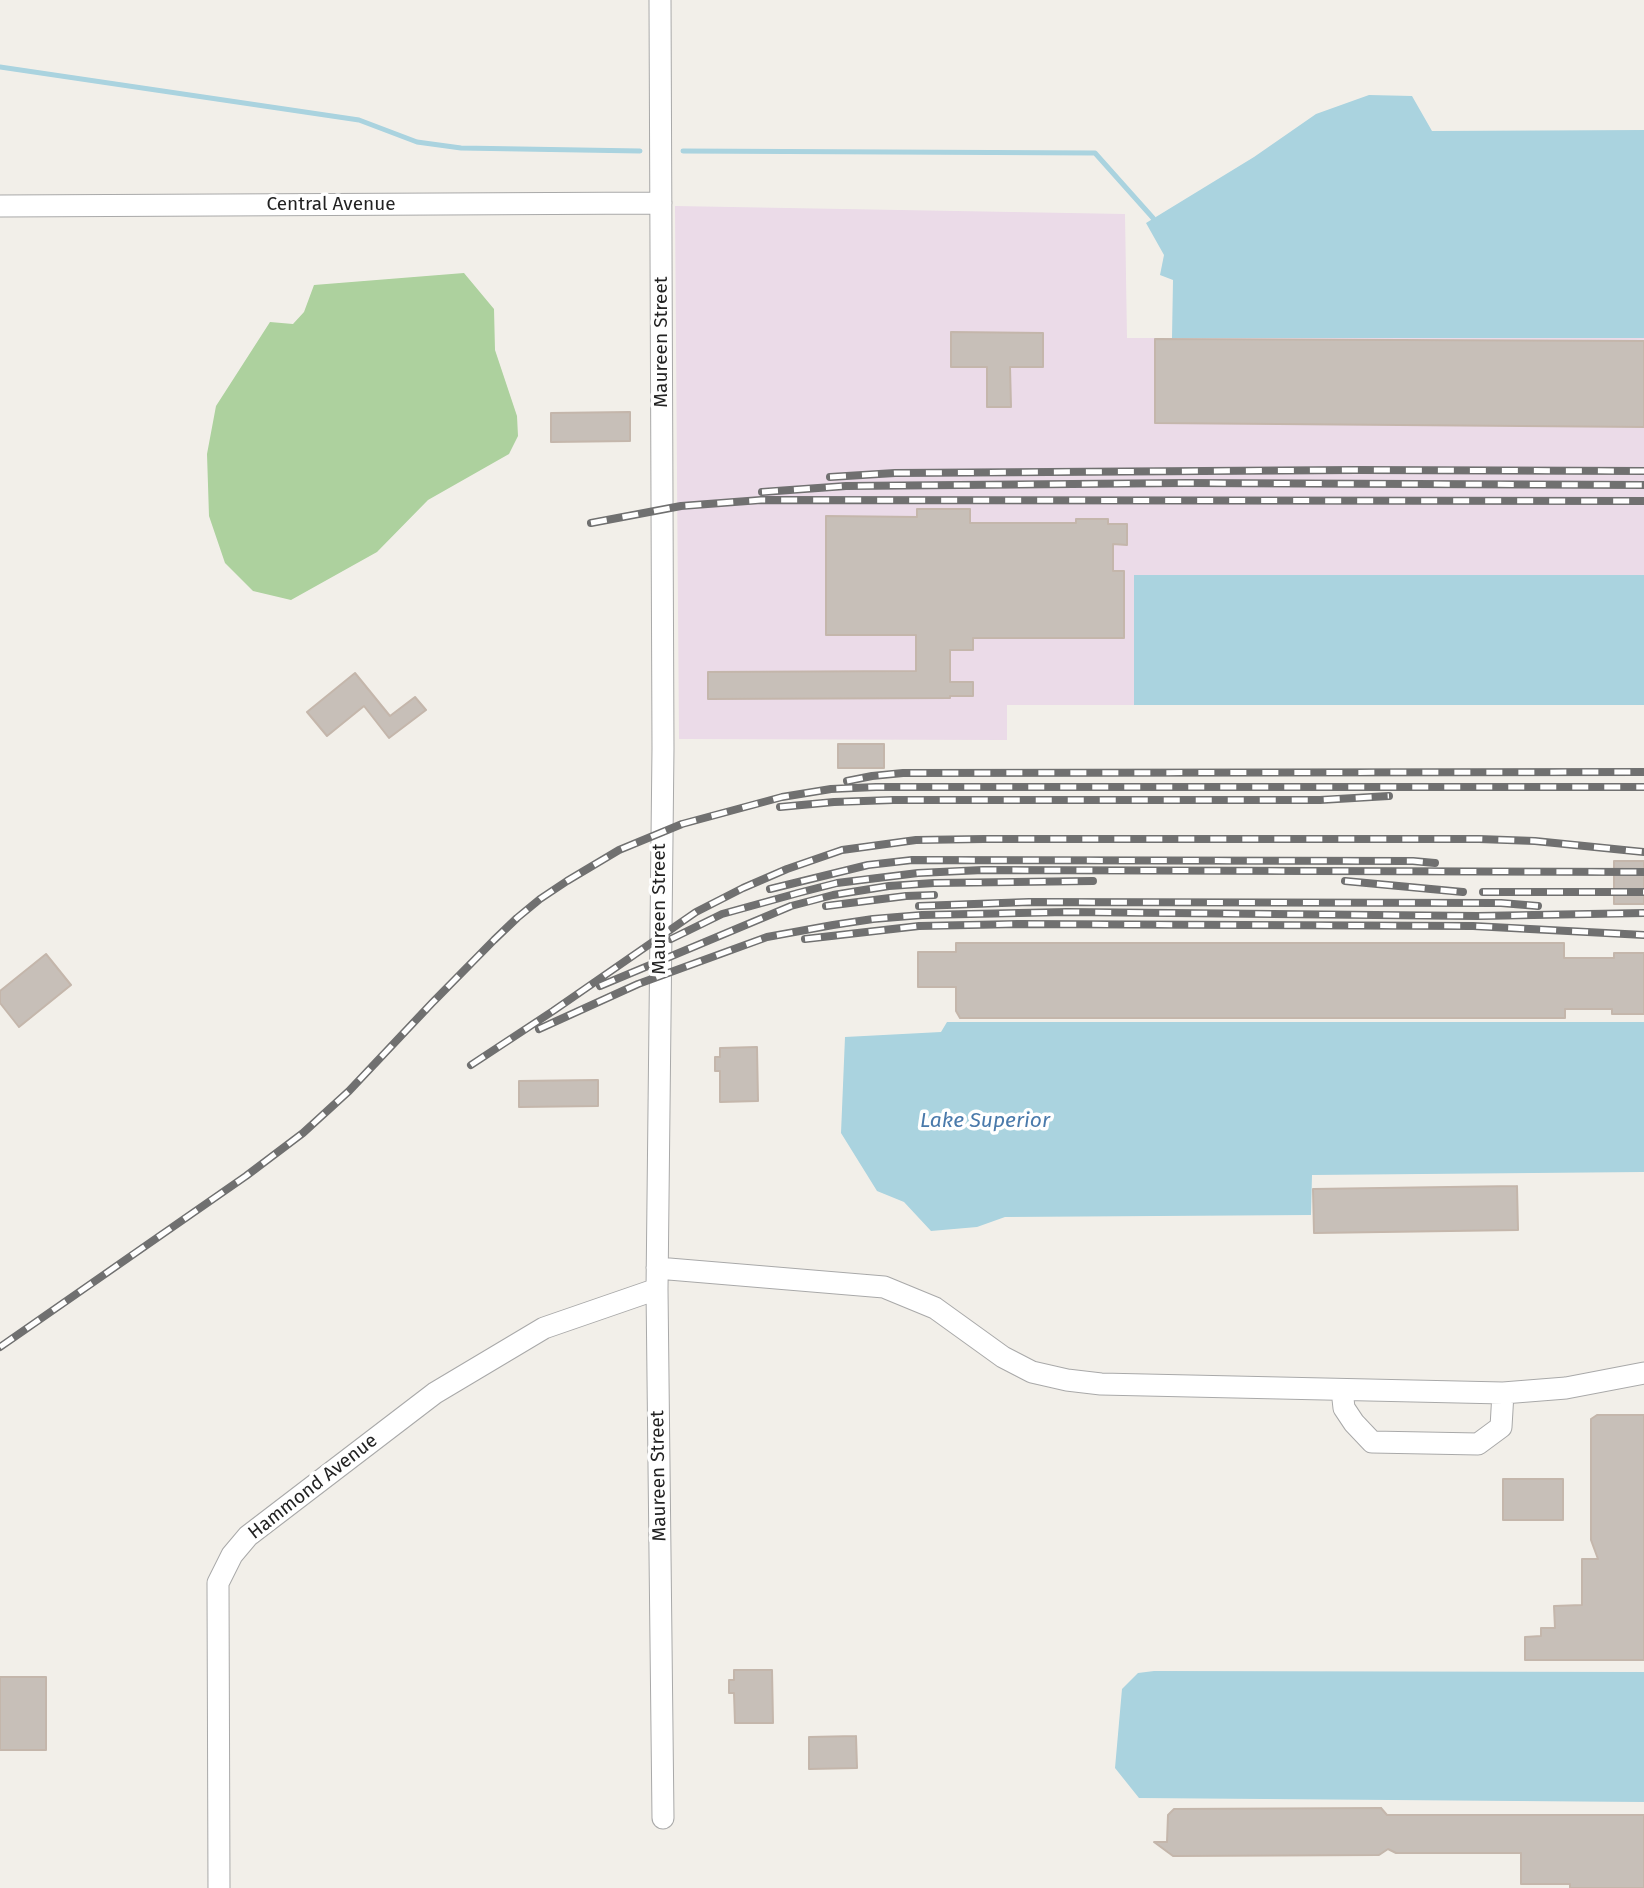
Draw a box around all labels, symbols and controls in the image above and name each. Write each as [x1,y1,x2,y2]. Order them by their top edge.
street label: Central Avenue [266,194,396,216]
street label: Maureen Street [651,276,673,408]
street label: Maureen Street [649,843,671,975]
water label: Lake Superior [920,1108,1050,1134]
street label: Maureen Street [646,1410,672,1542]
street label: Hammond Avenue [244,1430,382,1544]

